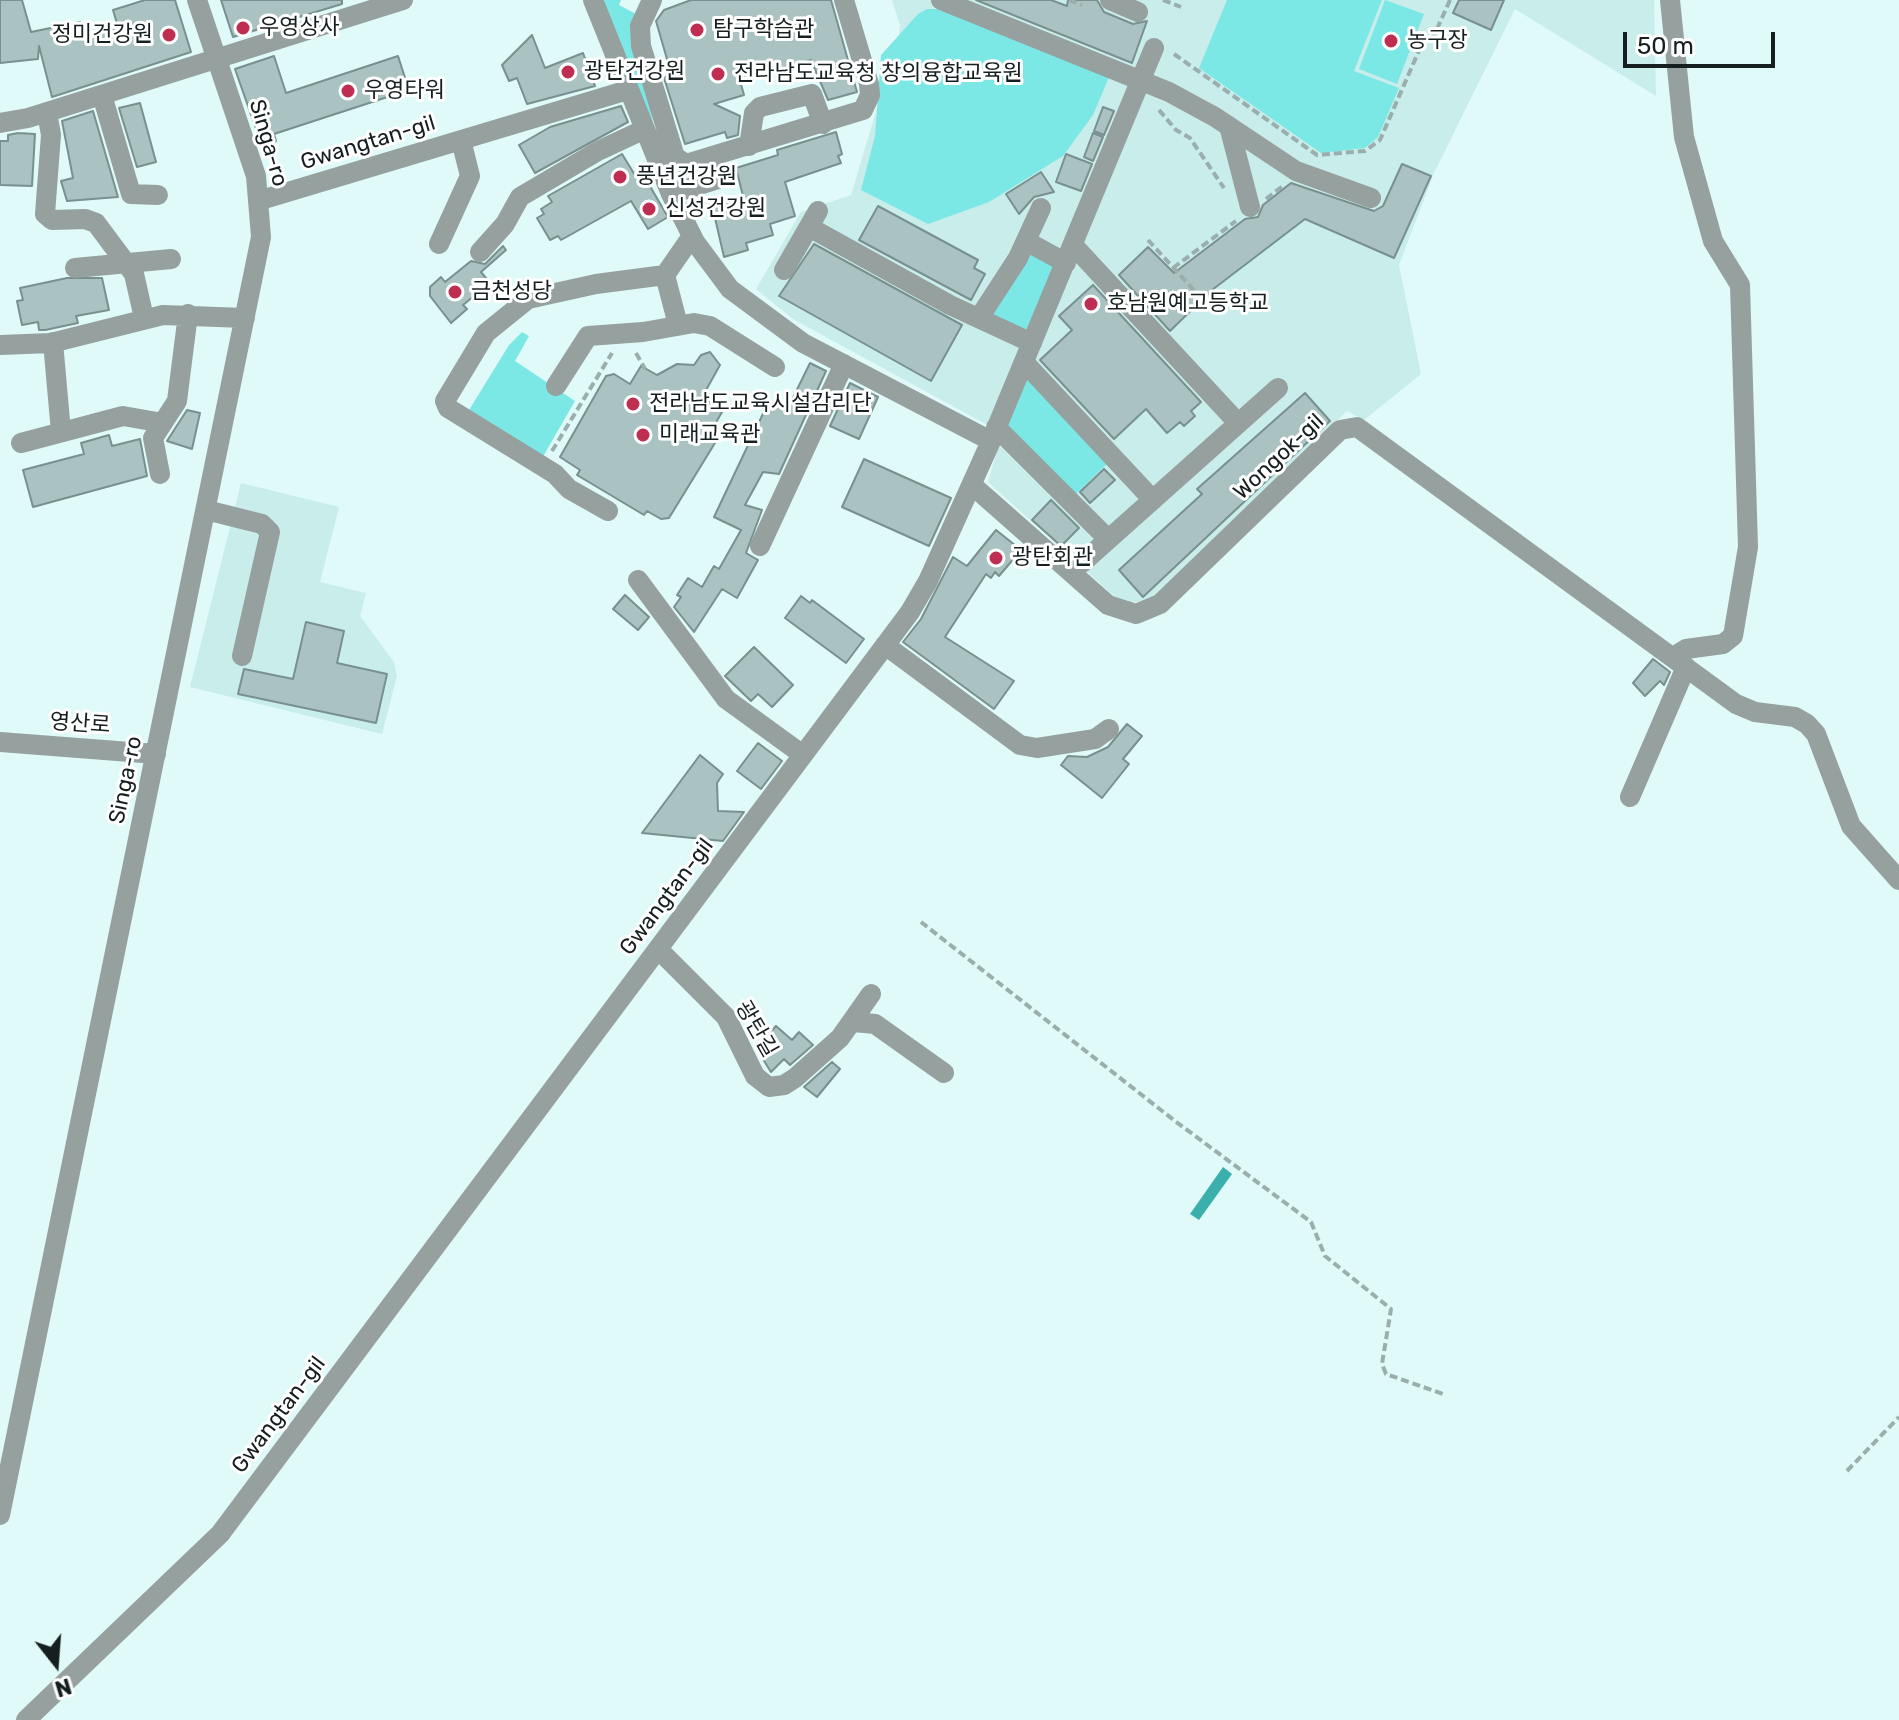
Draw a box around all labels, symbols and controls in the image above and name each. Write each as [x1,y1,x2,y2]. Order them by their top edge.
place label: 우영상사 [259,15,340,41]
scale bar [1627,16,1779,66]
place label: 탐구학습관 [713,17,814,43]
marker: 우영상사 [234,19,252,37]
marker: 탐구학습관 [688,21,706,39]
place label: 정미건강원 [52,22,153,48]
marker: 정미건강원 [160,26,178,44]
place label: 농구장 [1407,28,1468,54]
marker: 농구장 [1382,32,1400,50]
text: 50 m [1637,32,1694,60]
place label: 광탄건강원 [584,59,685,85]
place label: 전라남도교육청 창의융합교육원 [734,61,1023,87]
marker: 광탄건강원 [559,63,577,81]
marker: 전라남도교육청 창의융합교육원 [709,65,727,83]
place label: 우영타워 [364,78,445,104]
marker: 우영타워 [339,82,357,100]
street label: Singa-ro [243,97,293,189]
street label: Gwangtan-gil [297,110,439,176]
place label: 풍년건강원 [636,164,737,190]
marker: 풍년건강원 [611,168,629,186]
place label: 신성건강원 [665,196,766,222]
marker: 신성건강원 [640,200,658,218]
place label: 금천성당 [471,279,552,305]
marker: 금천성당 [446,283,464,301]
place label: 호남원예고등학교 [1107,291,1269,317]
marker: 호남원예고등학교 [1082,295,1100,313]
place label: 전라남도교육시설감리단 [649,391,872,417]
marker: 전라남도교육시설감리단 [624,395,642,413]
street label: Wongok-gil [1228,409,1330,505]
place label: 미래교육관 [659,422,760,448]
marker: 미래교육관 [634,426,652,444]
place label: 광탄회관 [1012,545,1093,571]
marker: 광탄회관 [987,549,1005,567]
street label: 영산로 [49,709,111,739]
street label: Singa-ro [104,734,148,826]
street label: Gwangtan-gil [615,833,719,961]
street label: 광탄길 [729,996,783,1062]
street label: Gwangtan-gil [227,1351,331,1479]
north arrow [16,1624,96,1704]
text: N [52,1672,75,1703]

